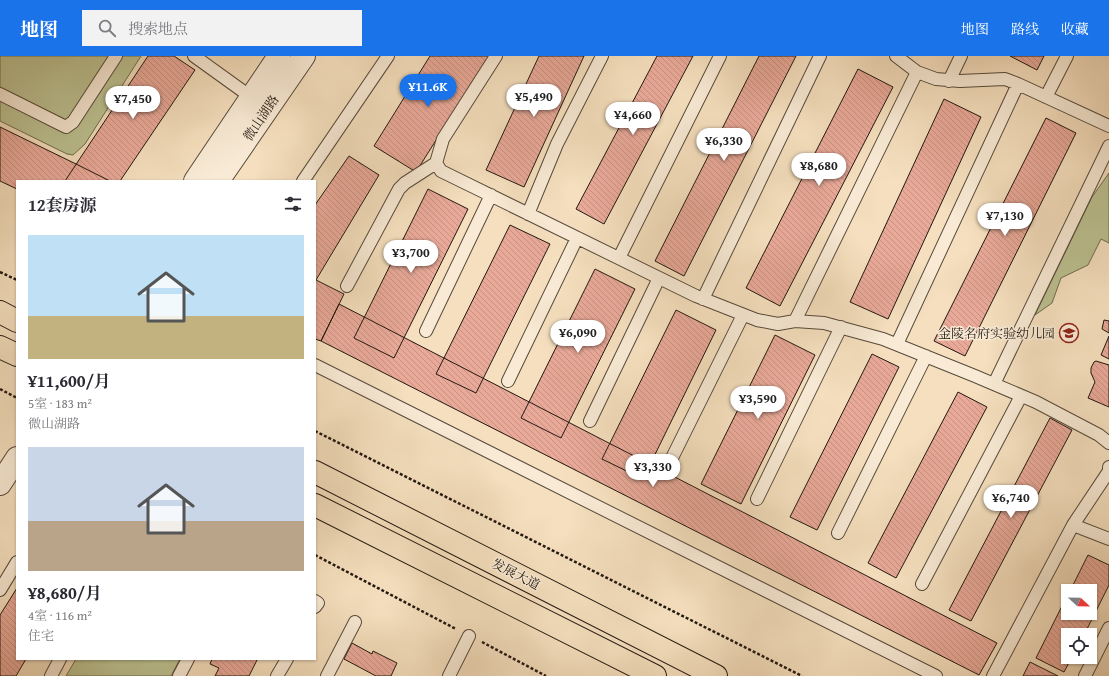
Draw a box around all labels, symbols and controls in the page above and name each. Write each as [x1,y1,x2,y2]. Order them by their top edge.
search box [82,10,362,46]
text: 地图 [20,15,58,43]
icon: search [96,17,118,39]
text: 搜索地点 [128,18,188,39]
text: 地图 [961,19,989,39]
text: 路线 [1011,19,1039,39]
text: 收藏 [1061,19,1089,39]
pin: ¥11.6K [395,74,461,108]
text: ¥11.6K [409,77,447,96]
pin: ¥5,490 [501,84,567,118]
pin: ¥7,450 [100,86,166,120]
text: ¥5,490 [515,87,553,106]
text: ¥7,450 [114,89,152,108]
street label: 微山湖路 [239,91,283,145]
pin: ¥4,660 [600,102,666,136]
text: ¥4,660 [614,105,652,124]
pin: ¥6,330 [691,128,757,162]
text: ¥6,330 [705,131,743,150]
pin: ¥8,680 [786,153,852,187]
text: ¥8,680 [800,156,838,175]
text: 12套房源 [28,192,97,217]
icon: filters [282,193,304,215]
pin: ¥7,130 [972,203,1038,237]
text: ¥7,130 [986,206,1024,225]
pin: ¥3,700 [378,240,444,274]
text: ¥3,700 [392,243,430,262]
icon: home [130,261,202,333]
pin: ¥6,090 [545,320,611,354]
school or university icon: 金陵名府实验幼儿园 [1058,322,1080,344]
text: ¥6,090 [559,323,597,342]
place label: 金陵名府实验幼儿园 [938,324,1055,343]
text: ¥11,600/月 [28,368,111,393]
pin: ¥3,590 [725,386,791,420]
text: ¥3,590 [739,389,777,408]
text: 5室 · 183 m² [28,394,92,413]
text: 微山湖路 [28,414,80,433]
pin: ¥3,330 [620,454,686,488]
text: ¥3,330 [634,457,672,476]
icon: home [130,473,202,545]
pin: ¥6,740 [978,485,1044,519]
text: ¥6,740 [992,488,1030,507]
street label: 发展大道 [489,554,543,594]
text: ¥8,680/月 [28,580,102,605]
north arrow [1061,584,1097,620]
map controls [1061,584,1097,664]
text: 4室 · 116 m² [28,606,92,625]
text: 住宅 [28,626,54,645]
button: locate [1061,628,1097,664]

